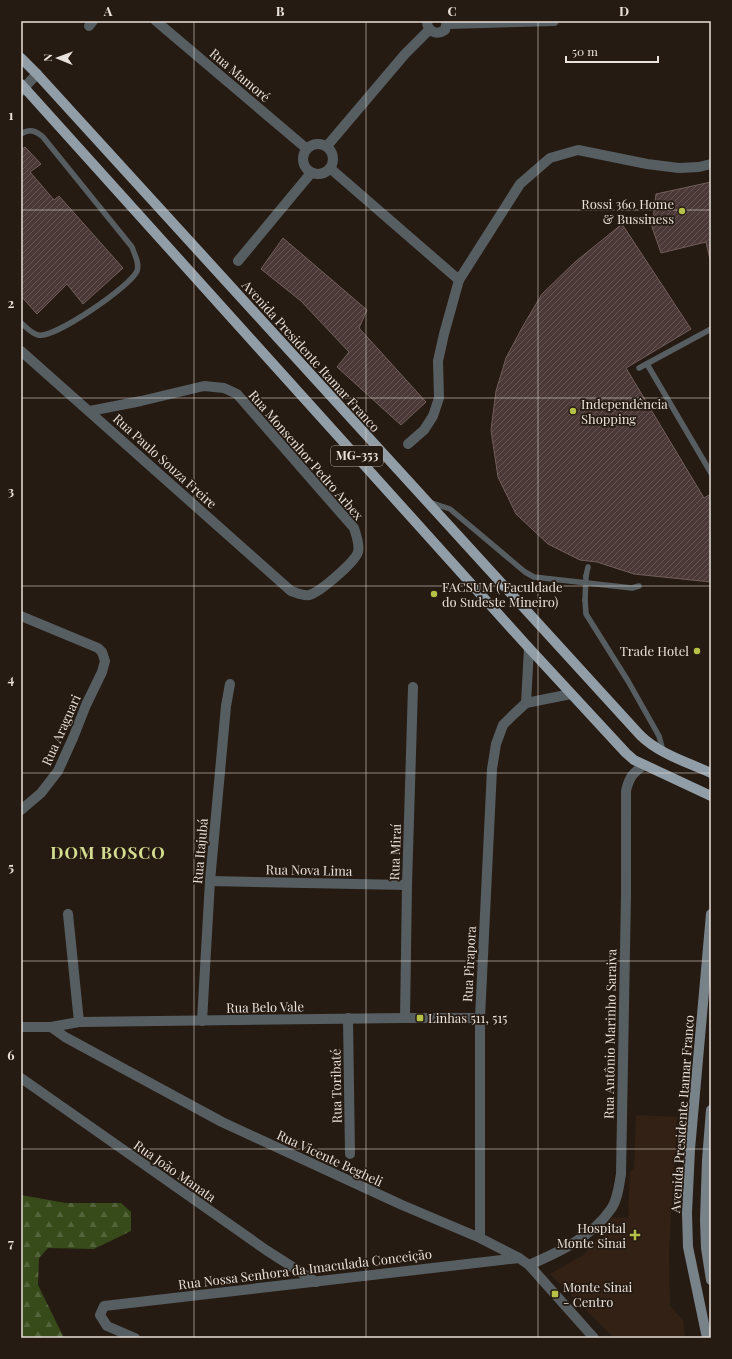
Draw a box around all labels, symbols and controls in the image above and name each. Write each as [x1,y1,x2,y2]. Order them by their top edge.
text: A [103,2,113,19]
text: B [276,2,285,19]
text: C [447,2,457,19]
text: D [619,2,629,19]
north arrow [38,38,78,78]
scale bar [566,38,658,64]
text: 50 m [572,43,598,59]
street label: Rua Mamoré [206,44,274,105]
text: N [40,54,55,62]
text: 1 [9,106,14,123]
place label: Rossi 360 Home & Bussiness [581,195,674,227]
marker: Rossi 360 Home & Bussiness [677,206,687,216]
street label: Avenida Presidente Itamar Franco [238,276,384,435]
text: 2 [8,294,15,311]
street label: Rua Monsenhor Pedro Arbex [245,386,368,523]
place label: Independência Shopping [581,395,668,427]
marker: Independência Shopping [568,406,578,416]
street label: Rua Paulo Souza Freire [110,410,221,512]
road number: MG-353 [331,446,383,466]
text: 3 [8,482,14,499]
place label: FACSUM ( Faculdade do Sudeste Mineiro) [442,578,563,610]
marker: FACSUM ( Faculdade do Sudeste Mineiro) [429,589,439,599]
place label: Trade Hotel [620,642,689,659]
marker: Trade Hotel [692,646,702,656]
text: 4 [8,670,15,687]
street label: Rua Araguari [37,691,84,768]
street label: Rua Itajubá [188,817,211,884]
street label: Rua Miraí [385,823,404,881]
district label: DOM BOSCO [50,841,166,863]
text: 5 [8,858,14,875]
street label: Rua Nova Lima [265,860,353,879]
street label: Rua Pirapora [458,925,479,1002]
street label: Rua Antônio Marinho Saraiva [600,948,619,1119]
street label: Rua Belo Vale [226,997,304,1016]
place label: Linhas 511, 515 [428,1009,507,1026]
marker: Linhas 511, 515 [415,1013,425,1023]
street label: Avenida Presidente Itamar Franco [666,1014,697,1214]
text: 6 [7,1046,15,1063]
street label: Rua Toribaté [326,1048,345,1123]
street label: Rua Vicente Begheli [274,1126,386,1190]
street label: Rua João Manata [131,1136,220,1206]
place label: Hospital Monte Sinai [557,1219,626,1251]
marker: Hospital Monte Sinai [629,1229,641,1241]
text: 7 [8,1234,14,1251]
street label: Rua Nossa Senhora da Imaculada Conceição [177,1245,433,1293]
place label: Monte Sinai - Centro [563,1278,632,1310]
marker: Monte Sinai - Centro [550,1289,560,1299]

